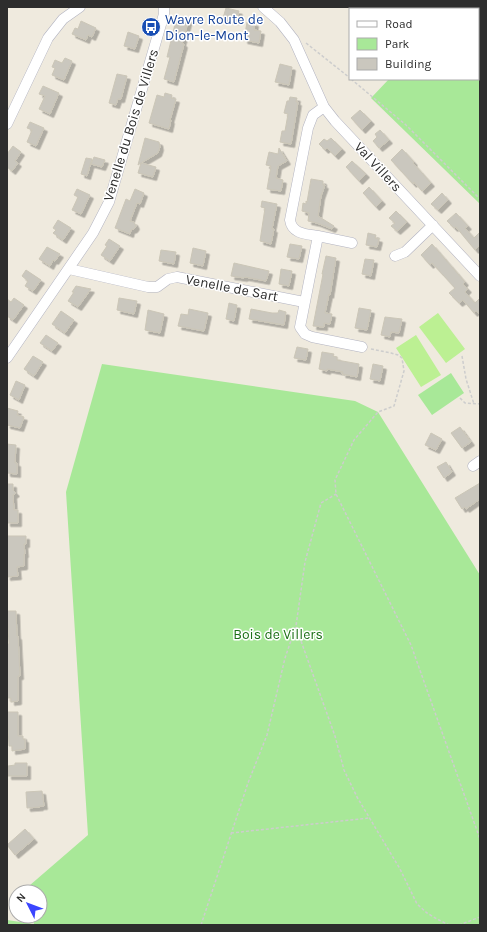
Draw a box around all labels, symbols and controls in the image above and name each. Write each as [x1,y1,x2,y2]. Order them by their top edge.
legend [349,8,479,80]
place label: Wavre Route de Dion-le-Mont [165,11,263,44]
bus stop icon: Wavre Route de Dion-le-Mont [140,16,162,38]
text: Road [385,17,413,31]
text: Park [385,37,410,51]
street label: Venelle du Bois de Villers [100,47,162,203]
text: Building [385,57,432,71]
street label: Val Villers [351,139,405,195]
street label: Venelle de Sart [184,271,280,305]
park label: Bois de Villers [233,626,323,643]
north arrow [8,884,48,924]
text: N [13,890,28,905]

